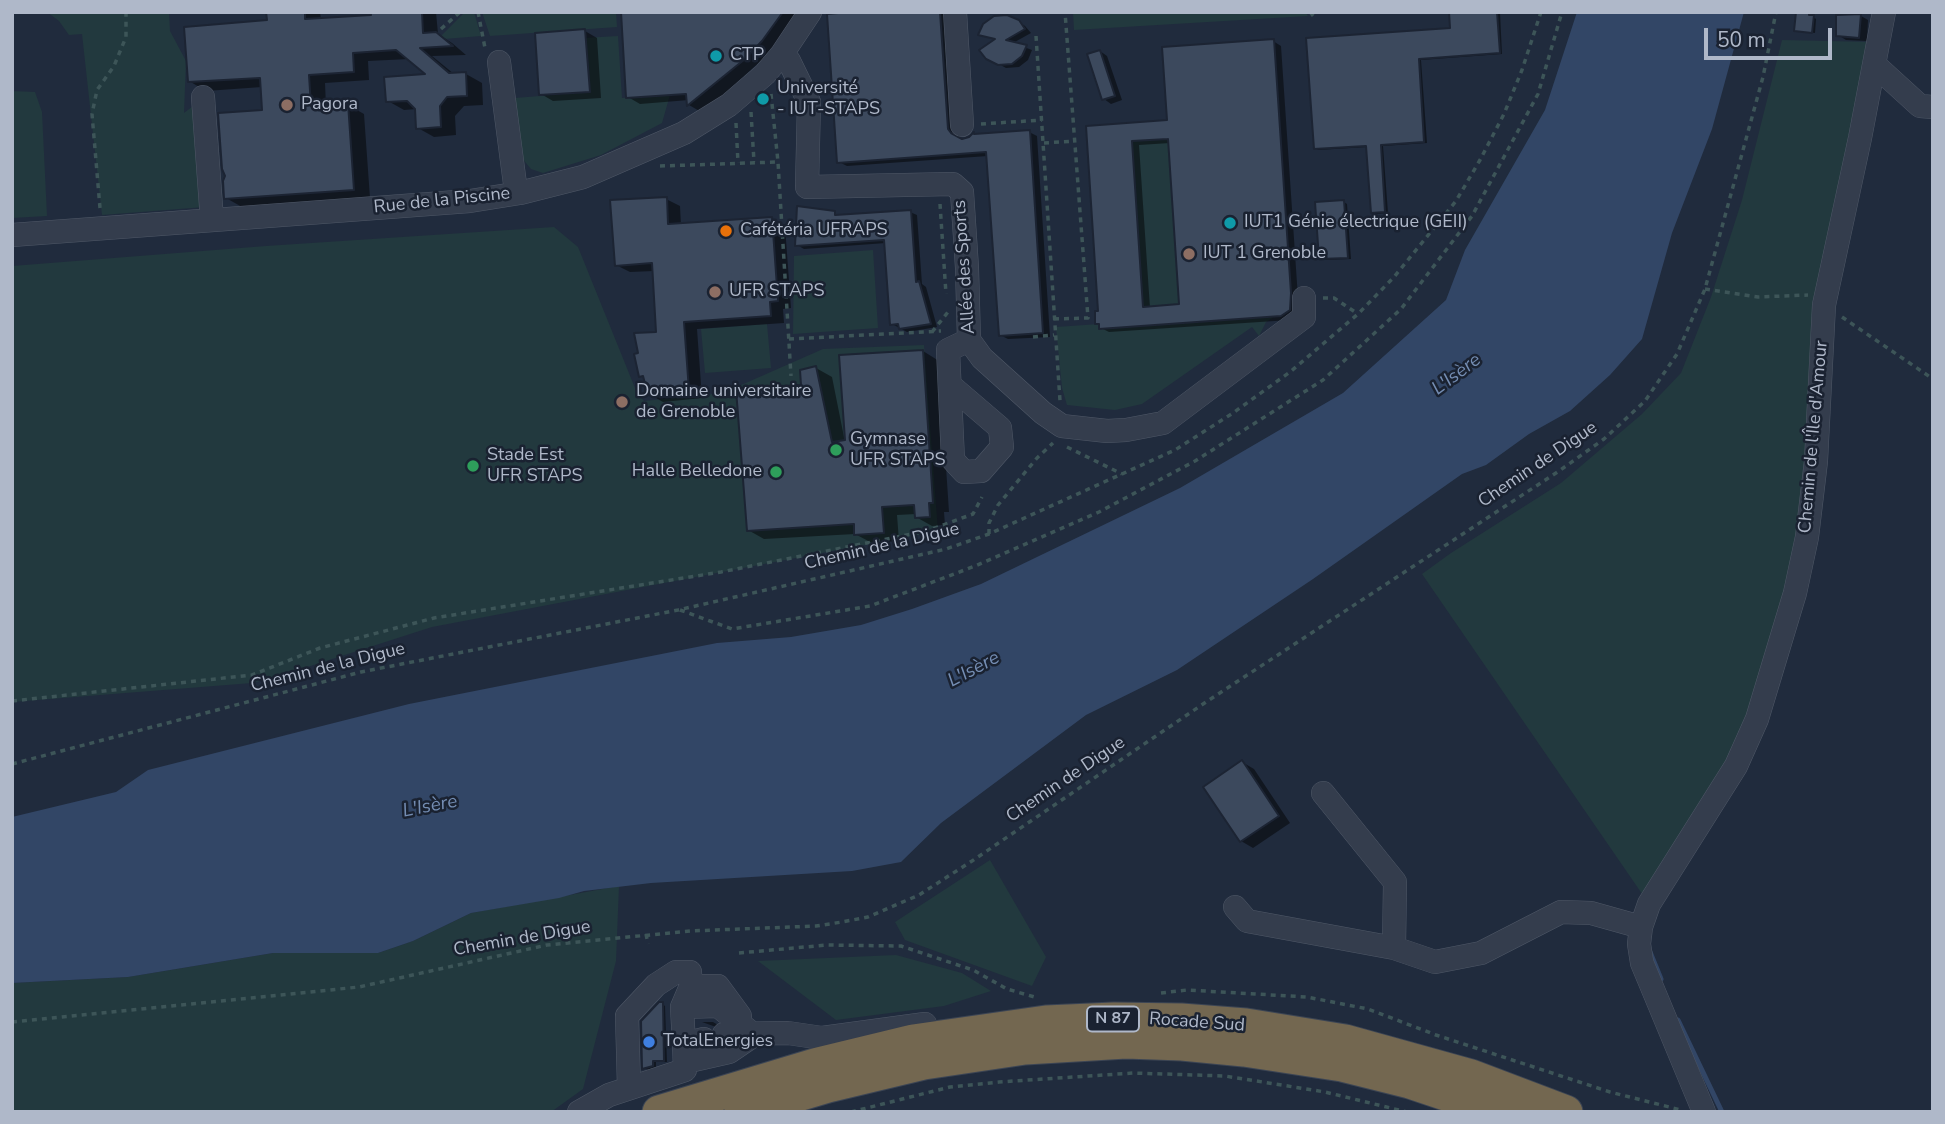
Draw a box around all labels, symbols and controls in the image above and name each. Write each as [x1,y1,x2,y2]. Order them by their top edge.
scale bar [1707,14,1835,58]
text: 50 m [1717,26,1766,54]
place label: CTP [730,45,764,67]
marker: CTP [708,48,724,64]
place label: Université - IUT-STAPS [777,78,880,120]
marker: Université - IUT-STAPS [755,91,771,107]
place label: Pagora [301,94,358,116]
marker: Pagora [279,97,295,113]
street label: Rue de la Piscine [373,183,511,219]
street label: Allée des Sports [950,199,980,335]
place label: IUT1 Génie électrique (GEII) [1244,212,1468,234]
marker: IUT1 Génie électrique (GEII) [1222,215,1238,231]
place label: Cafétéria UFRAPS [740,220,888,242]
marker: Cafétéria UFRAPS [718,223,734,239]
place label: IUT 1 Grenoble [1203,243,1326,265]
marker: IUT 1 Grenoble [1181,246,1197,262]
place label: UFR STAPS [729,281,824,303]
marker: UFR STAPS [707,284,723,300]
street label: Chemin de l'Île d'Amour [1795,340,1833,534]
water label: L'Isère [1428,349,1486,401]
place label: Domaine universitaire de Grenoble [636,381,811,424]
marker: Domaine universitaire de Grenoble [614,394,630,410]
street label: Chemin de Digue [1474,417,1602,513]
place label: Gymnase UFR STAPS [850,429,945,472]
marker: Gymnase UFR STAPS [828,442,844,458]
place label: Stade Est UFR STAPS [487,445,582,488]
marker: Stade Est UFR STAPS [465,458,481,474]
place label: Halle Belledone [632,461,762,483]
marker: Halle Belledone [768,464,784,480]
street label: Chemin de la Digue [802,519,962,575]
street label: Chemin de la Digue [249,638,407,698]
water label: L'Isère [944,647,1004,693]
street label: Chemin de Digue [1002,732,1130,828]
water label: L'Isère [401,791,459,823]
street label: Chemin de Digue [452,916,592,962]
road number: N 87 [1087,1007,1139,1032]
street label: Rocade Sud [1148,1009,1246,1037]
place label: TotalEnergies [663,1031,773,1053]
marker: TotalEnergies [641,1034,657,1050]

